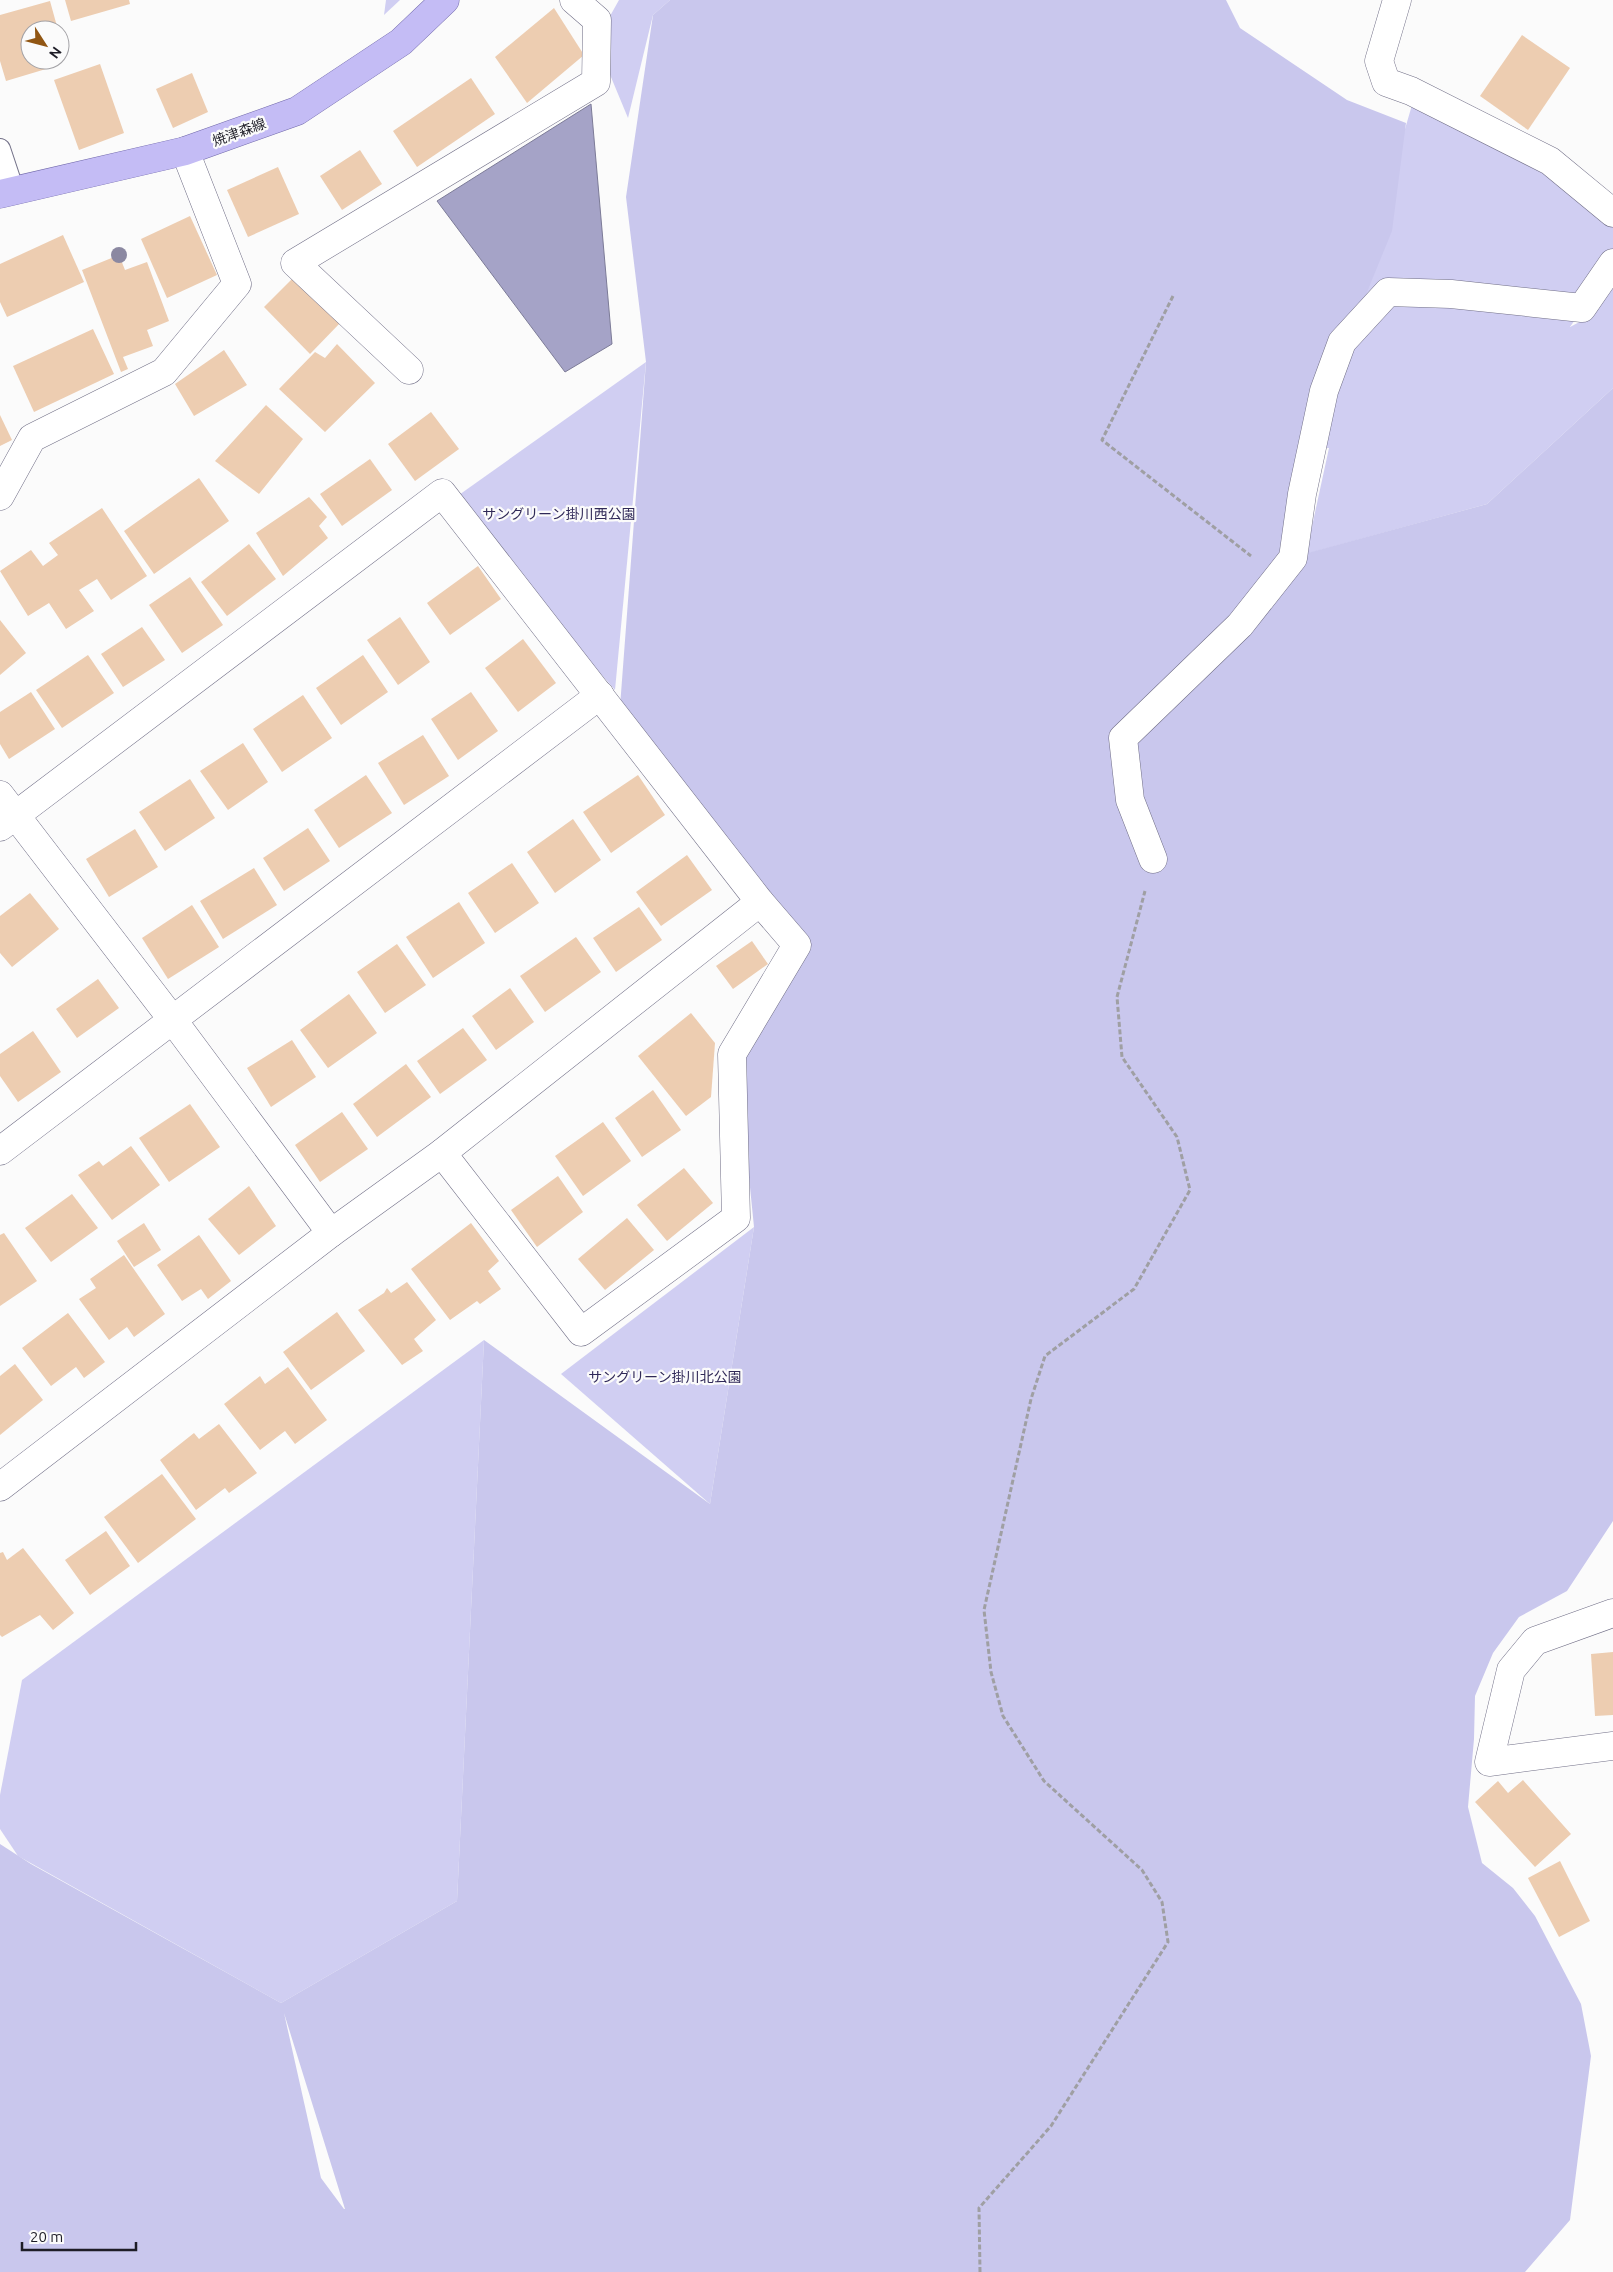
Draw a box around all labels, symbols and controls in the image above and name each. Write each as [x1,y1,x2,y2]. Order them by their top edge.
north arrow [20,20,70,70]
text: N [46,44,65,62]
street label: 焼津森線 [210,115,268,149]
park label: サングリーン掛川西公園 [482,506,636,522]
park label: サングリーン掛川北公園 [588,1369,742,1385]
scale bar [22,2220,136,2252]
text: 20 m [30,2228,63,2245]

